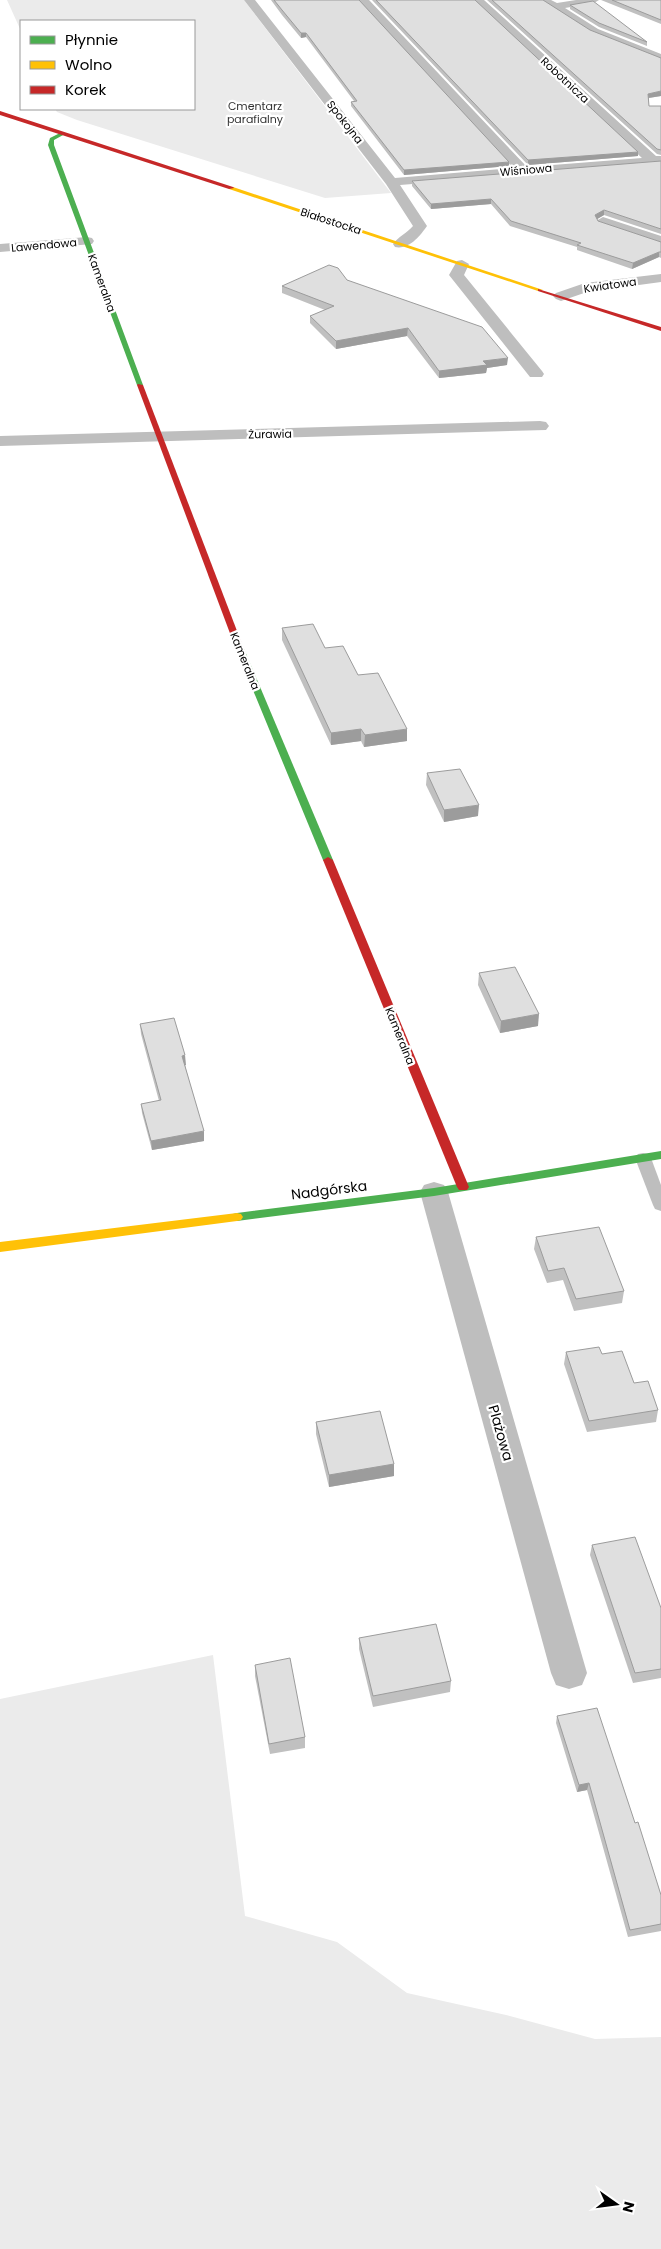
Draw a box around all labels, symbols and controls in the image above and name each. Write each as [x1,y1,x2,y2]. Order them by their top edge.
legend [20,20,195,110]
text: Płynnie [65,29,118,50]
street label: Robotnicza [537,53,593,107]
text: Wolno [65,54,112,75]
text: Korek [65,79,106,100]
street label: Spokojna [323,97,367,147]
park label: Cmentarz parafialny [227,98,284,127]
street label: Wiśniowa [499,160,553,180]
street label: Białostocka [298,204,364,238]
street label: Lawendowa [10,234,78,256]
street label: Kameralna [84,252,120,314]
street label: Kwiatowa [583,273,637,297]
street label: Żurawia [248,426,292,442]
street label: Kameralna [226,630,264,692]
street label: Kameralna [381,1005,419,1067]
street label: Nadgórska [290,1175,368,1205]
street label: Plażowa [483,1403,519,1463]
north arrow [591,2179,641,2229]
text: N [618,2200,640,2215]

